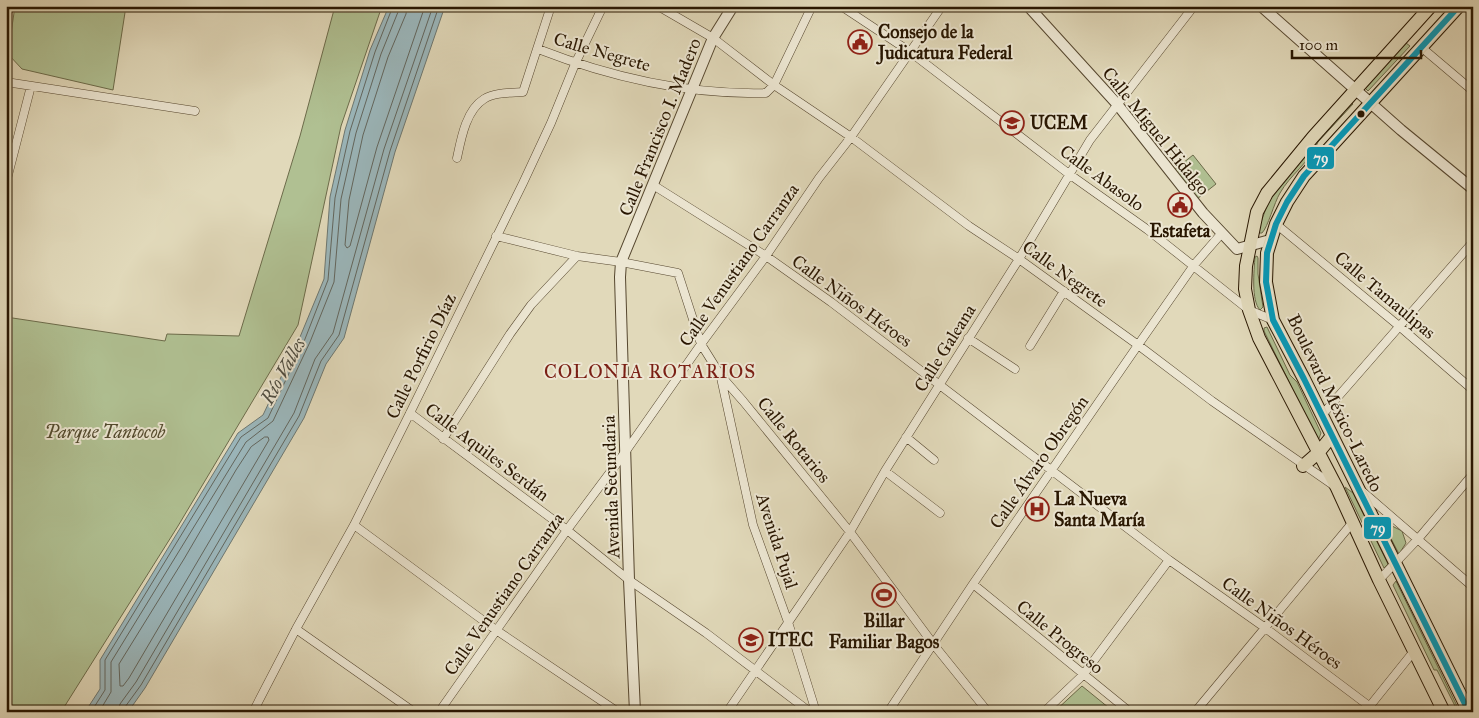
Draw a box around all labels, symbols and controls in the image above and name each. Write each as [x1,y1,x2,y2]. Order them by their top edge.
place label: Consejo de la Judicatura Federal [876,21,1014,65]
street label: Calle Negrete [551,28,653,77]
scale bar [1292,28,1420,60]
public building icon: Consejo de la Judicatura Federal [847,29,873,55]
street label: Calle Francisco I. Madero [614,35,706,219]
text: 100 m [1299,36,1339,54]
street label: Calle Miguel Hidalgo [1097,63,1214,200]
unlabelled marker [1356,109,1366,119]
school or university icon: UCEM [999,110,1025,136]
place label: UCEM [1030,112,1088,134]
street label: Calle Abasolo [1055,140,1149,216]
line badge: 79 [1306,146,1335,170]
text: 79 [1314,150,1329,168]
street label: Calle Venustiano Carranza [674,179,804,351]
public building icon: Estafeta [1167,192,1193,218]
place label: Estafeta [1150,220,1211,242]
street label: Calle Negrete [1018,236,1112,313]
street label: Calle Tamaulipas [1330,246,1440,344]
street label: Calle Niños Héroes [788,250,916,352]
street label: Calle Porfirio Díaz [381,290,461,422]
street label: Calle Galeana [909,300,981,396]
street label: Boulevard México-Laredo [1282,311,1388,495]
water label: Río Valles [255,333,311,409]
district label: COLONIA ROTARIOS [544,360,756,383]
street label: Calle Álvaro Obregón [983,390,1094,533]
street label: Calle Rotarios [753,393,835,487]
street label: Calle Aquiles Serdán [420,398,554,507]
street label: Avenida Secundaria [597,415,625,560]
park label: Parque Tantocob [45,421,165,443]
place label: La Nueva Santa María [1054,488,1145,531]
street label: Avenida Pujal [751,489,803,592]
hospital icon: La Nueva Santa María [1024,496,1050,522]
street label: Calle Venustiano Carranza [439,508,569,680]
line badge: 79 [1363,516,1392,540]
text: 79 [1371,520,1386,538]
street label: Calle Niños Héroes [1218,572,1346,674]
sports icon: Billar Familiar Bagos [871,582,897,608]
street label: Calle Progreso [1012,595,1108,679]
place label: Billar Familiar Bagos [829,610,940,654]
school or university icon: ITEC [738,627,764,653]
place label: ITEC [768,629,813,651]

